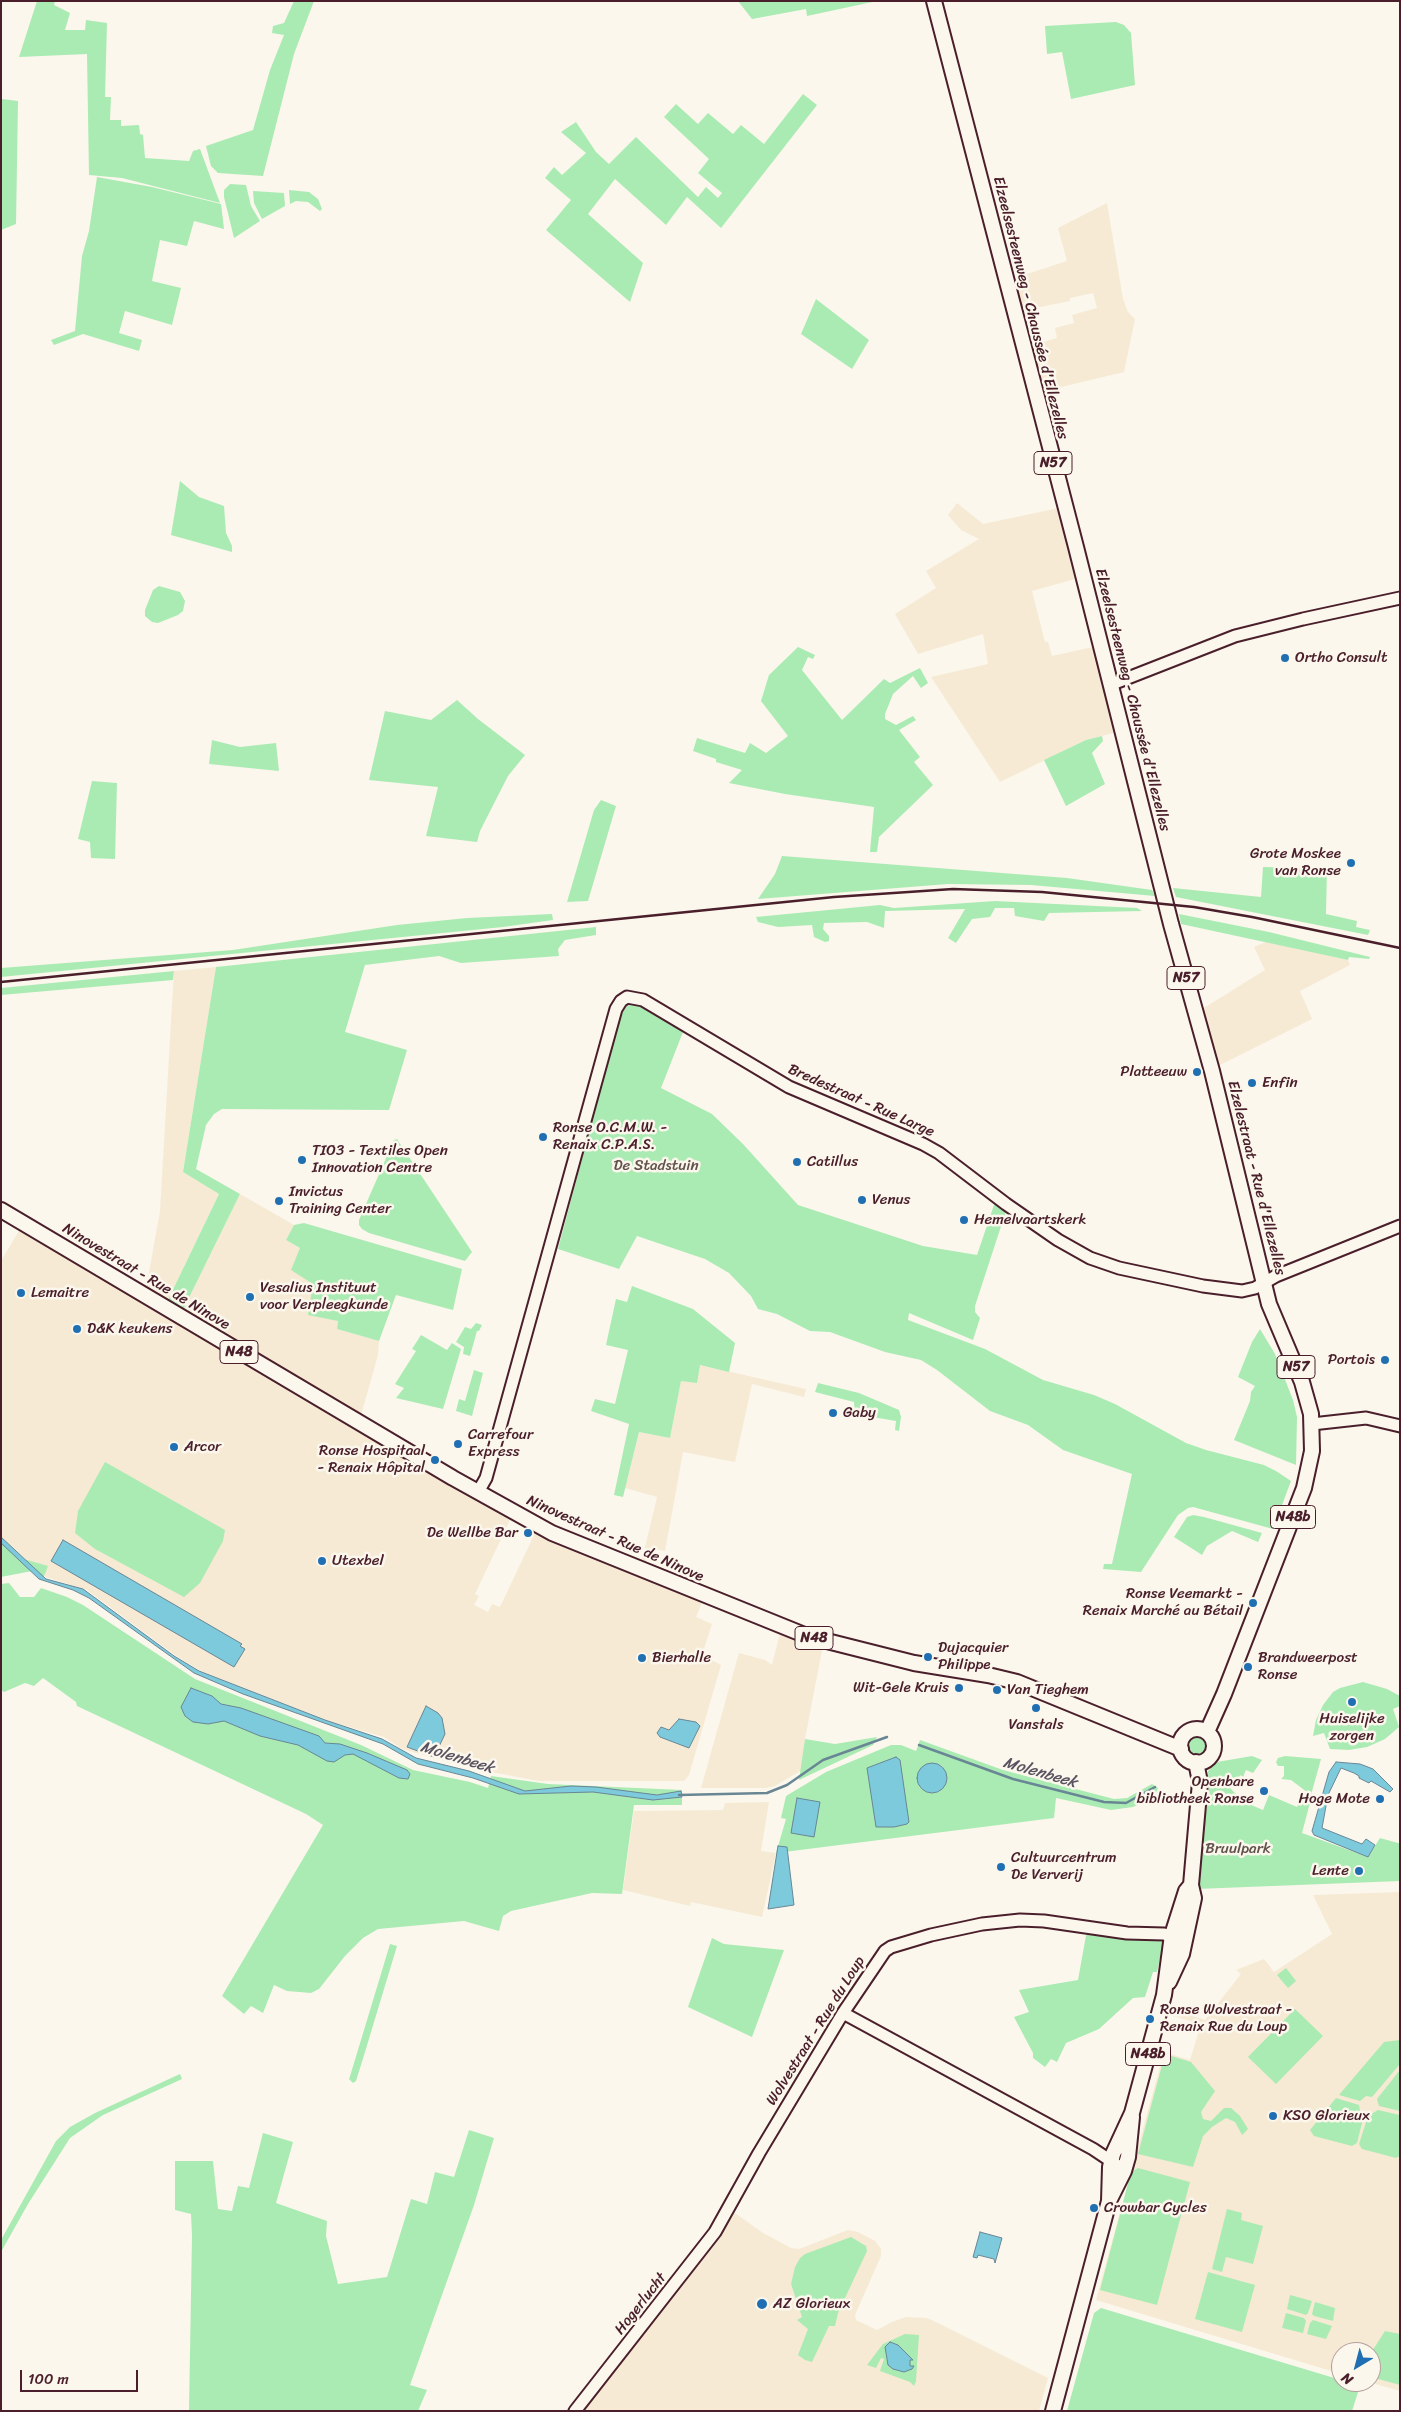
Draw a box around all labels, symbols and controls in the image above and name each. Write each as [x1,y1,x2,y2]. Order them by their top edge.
street label: Elzeelsesteenweg - Chaussée d'Ellezelles [989,175,1071,441]
road number: N57 [1034,452,1072,474]
street label: Elzeelsesteenweg - Chaussée d'Ellezelles [1091,567,1173,833]
place label: Ortho Consult [1295,649,1388,667]
marker: Ortho Consult [1279,652,1291,664]
place label: Grote Moskee van Ronse [1250,845,1341,880]
marker: Grote Moskee van Ronse [1345,857,1357,869]
road number: N57 [1167,966,1205,990]
street label: Bredestraat - Rue Large [785,1061,937,1141]
place label: Platteeuw [1120,1063,1187,1081]
marker: Platteeuw [1191,1066,1203,1078]
place label: Enfin [1262,1074,1298,1092]
marker: Enfin [1246,1077,1258,1089]
street label: Elzelestraat - Rue d'Ellezelles [1223,1079,1289,1277]
place label: Ronse O.C.M.W. - Renaix C.P.A.S. [553,1119,667,1154]
marker: Ronse O.C.M.W. - Renaix C.P.A.S. [537,1131,549,1143]
place label: TIO3 - Textiles Open Innovation Centre [312,1142,448,1177]
place label: Catillus [807,1153,858,1171]
marker: TIO3 - Textiles Open Innovation Centre [296,1154,308,1166]
marker: Catillus [791,1156,803,1168]
park label: De Stadstuin [614,1157,698,1175]
place label: Invictus Training Center [289,1183,391,1218]
place label: Venus [872,1191,910,1209]
marker: Venus [856,1194,868,1206]
marker: Invictus Training Center [273,1195,285,1207]
place label: Hemelvaartskerk [974,1211,1087,1229]
marker: Hemelvaartskerk [958,1214,970,1226]
street label: Ninovestraat - Rue de Ninove [59,1220,233,1334]
place label: Vesalius Instituut voor Verpleegkunde [260,1279,388,1314]
place label: Lemaitre [31,1284,89,1302]
marker: Lemaitre [15,1287,27,1299]
marker: Vesalius Instituut voor Verpleegkunde [244,1291,256,1303]
place label: D&K keukens [87,1320,172,1338]
marker: D&K keukens [71,1323,83,1335]
road number: N48 [220,1340,258,1364]
place label: Portois [1328,1351,1375,1369]
marker: Portois [1379,1354,1391,1366]
road number: N57 [1277,1355,1315,1378]
place label: Gaby [843,1404,876,1422]
marker: Gaby [827,1407,839,1419]
place label: Carrefour Express [468,1426,533,1461]
place label: Arcor [184,1438,221,1456]
marker: Carrefour Express [452,1438,464,1450]
marker: Arcor [168,1441,180,1453]
place label: Ronse Hospitaal - Renaix Hôpital [317,1442,425,1477]
marker: Ronse Hospitaal - Renaix Hôpital [429,1454,441,1466]
street label: Ninovestraat - Rue de Ninove [524,1492,706,1586]
road number: N48b [1270,1505,1316,1528]
place label: De Wellbe Bar [427,1524,518,1542]
marker: De Wellbe Bar [522,1527,534,1539]
place label: Utexbel [332,1552,384,1570]
marker: Utexbel [316,1555,328,1567]
place label: Ronse Veemarkt - Renaix Marché au Bétail [1083,1585,1243,1620]
marker: Ronse Veemarkt - Renaix Marché au Bétail [1247,1597,1259,1609]
road number: N48 [795,1626,833,1650]
place label: Dujacquier Philippe [938,1639,1008,1674]
place label: Bierhalle [652,1649,711,1667]
place label: Brandweerpost Ronse [1258,1649,1358,1684]
marker: Dujacquier Philippe [922,1651,934,1663]
marker: Bierhalle [636,1652,648,1664]
marker: Brandweerpost Ronse [1242,1661,1254,1673]
place label: Wit-Gele Kruis [853,1679,949,1697]
place label: Van Tieghem [1007,1681,1089,1699]
marker: Wit-Gele Kruis [953,1682,965,1694]
marker: Van Tieghem [991,1684,1003,1696]
marker: Huiselijke zorgen [1346,1696,1358,1708]
marker: Vanstals [1030,1702,1042,1714]
place label: Huiselijke zorgen [1319,1710,1385,1745]
place label: Vanstals [1008,1716,1064,1734]
water label: Molenbeek [418,1738,496,1778]
water label: Molenbeek [1001,1753,1079,1793]
place label: Openbare bibliotheek Ronse [1137,1773,1254,1808]
marker: Openbare bibliotheek Ronse [1258,1785,1270,1797]
place label: Hoge Mote [1298,1790,1370,1808]
marker: Hoge Mote [1374,1793,1386,1805]
park label: Bruulpark [1205,1840,1271,1858]
place label: Cultuurcentrum De Ververij [1011,1849,1116,1884]
marker: Cultuurcentrum De Ververij [995,1861,1007,1873]
place label: Lente [1312,1862,1349,1880]
marker: Lente [1353,1865,1365,1877]
street label: Wolvestraat - Rue du Loup [763,1953,869,2109]
place label: Ronse Wolvestraat - Renaix Rue du Loup [1160,2001,1292,2036]
marker: Ronse Wolvestraat - Renaix Rue du Loup [1144,2013,1156,2025]
road number: N48b [1126,2042,1170,2066]
place label: KSO Glorieux [1283,2107,1370,2125]
marker: KSO Glorieux [1267,2110,1279,2122]
place label: Crowbar Cycles [1104,2199,1207,2217]
marker: Crowbar Cycles [1088,2202,1100,2214]
street label: Hogerlucht [611,2270,671,2338]
place label: AZ Glorieux [773,2295,850,2313]
marker: AZ Glorieux [755,2297,769,2311]
north arrow [1331,2342,1381,2392]
scale bar [22,2360,140,2392]
text: 100 m [28,2366,69,2392]
text: N [1336,2366,1359,2391]

